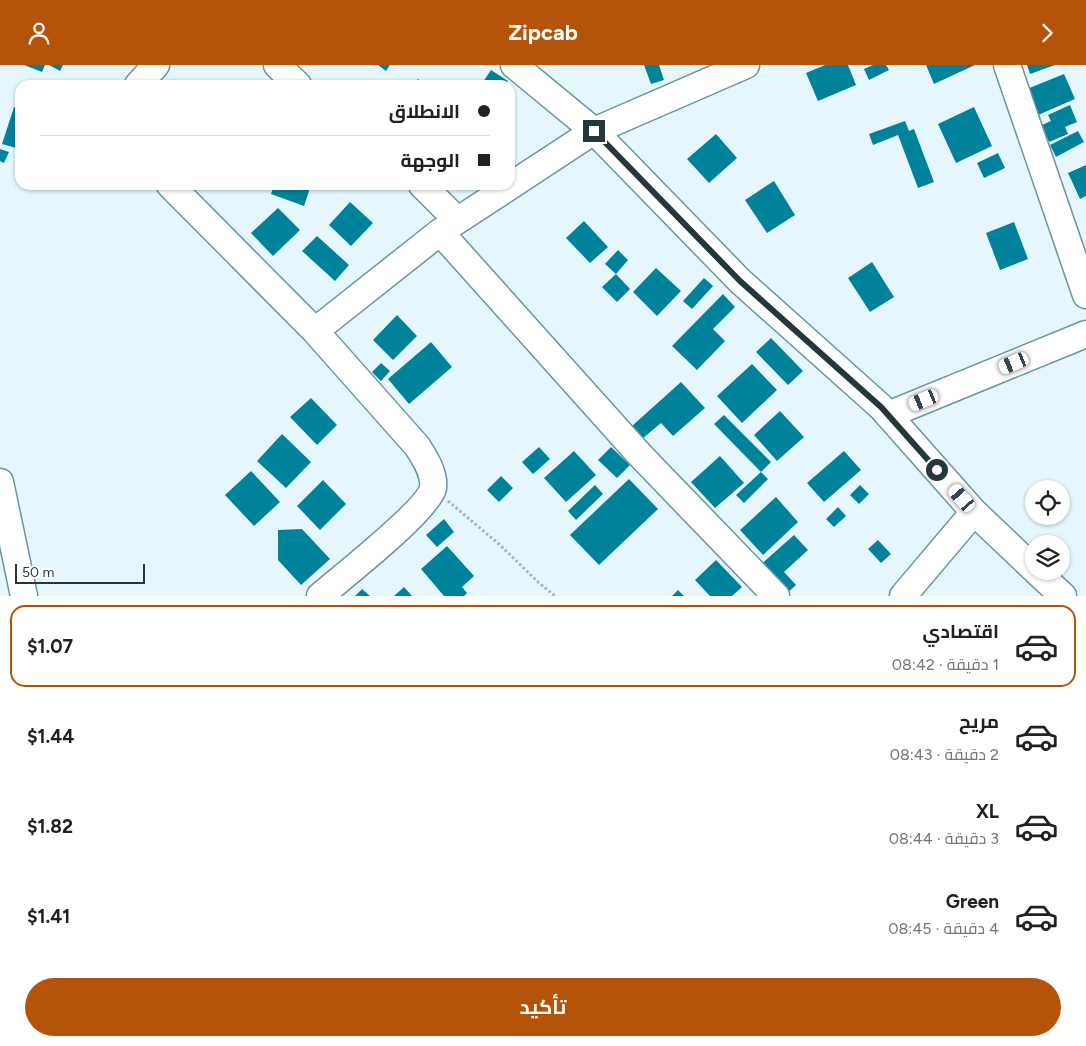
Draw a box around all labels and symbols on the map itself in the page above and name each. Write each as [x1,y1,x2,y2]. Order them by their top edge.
route end [583,120,605,142]
car [997,350,1030,376]
car [907,387,940,413]
route start [926,459,948,481]
car [946,482,977,514]
scale bar [15,561,145,584]

